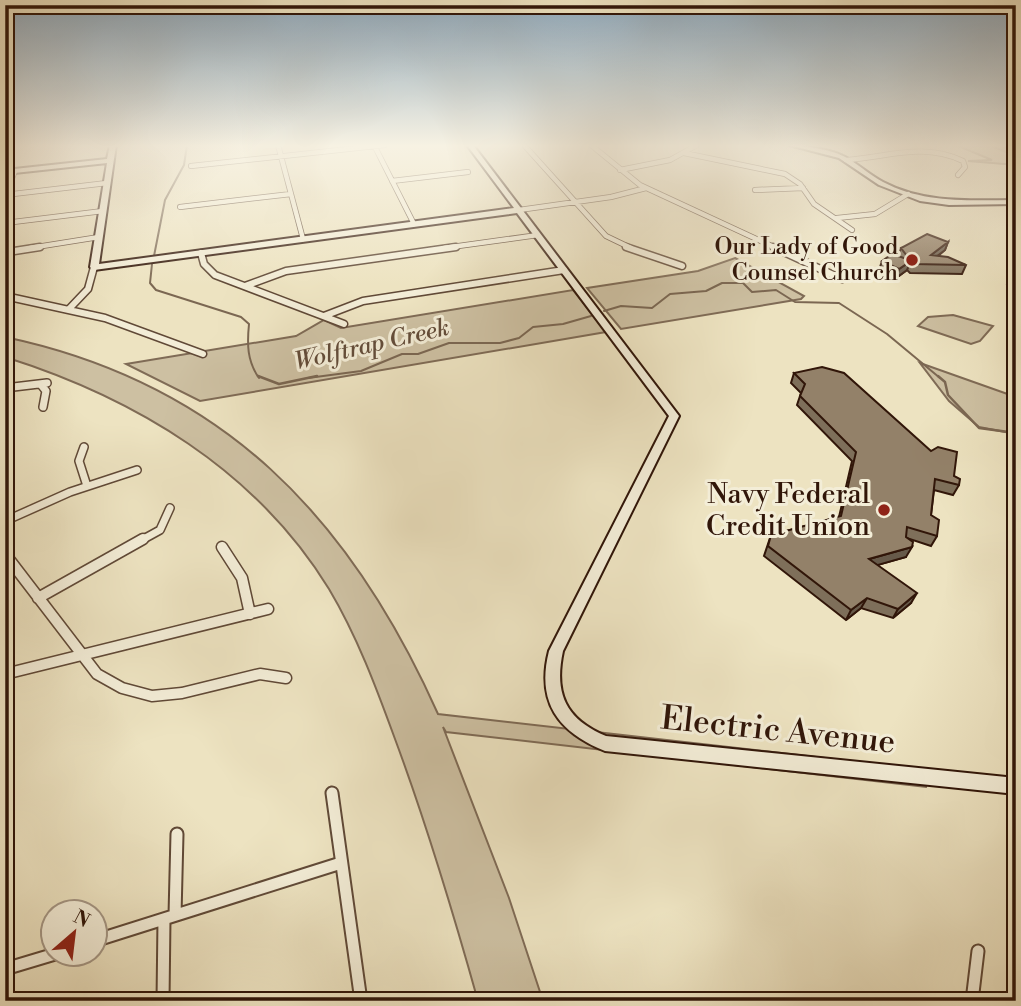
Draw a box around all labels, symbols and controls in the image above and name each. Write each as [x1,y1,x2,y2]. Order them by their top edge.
place label: Our Lady of Good Counsel Church [715,233,898,287]
marker: Our Lady of Good Counsel Church [904,252,920,268]
water label: Wolftrap Creek [292,313,452,377]
place label: Navy Federal Credit Union [706,477,870,544]
marker: Navy Federal Credit Union [876,502,892,518]
street label: Electric Avenue [659,698,897,764]
north arrow [38,898,108,968]
text: N [69,905,94,933]

